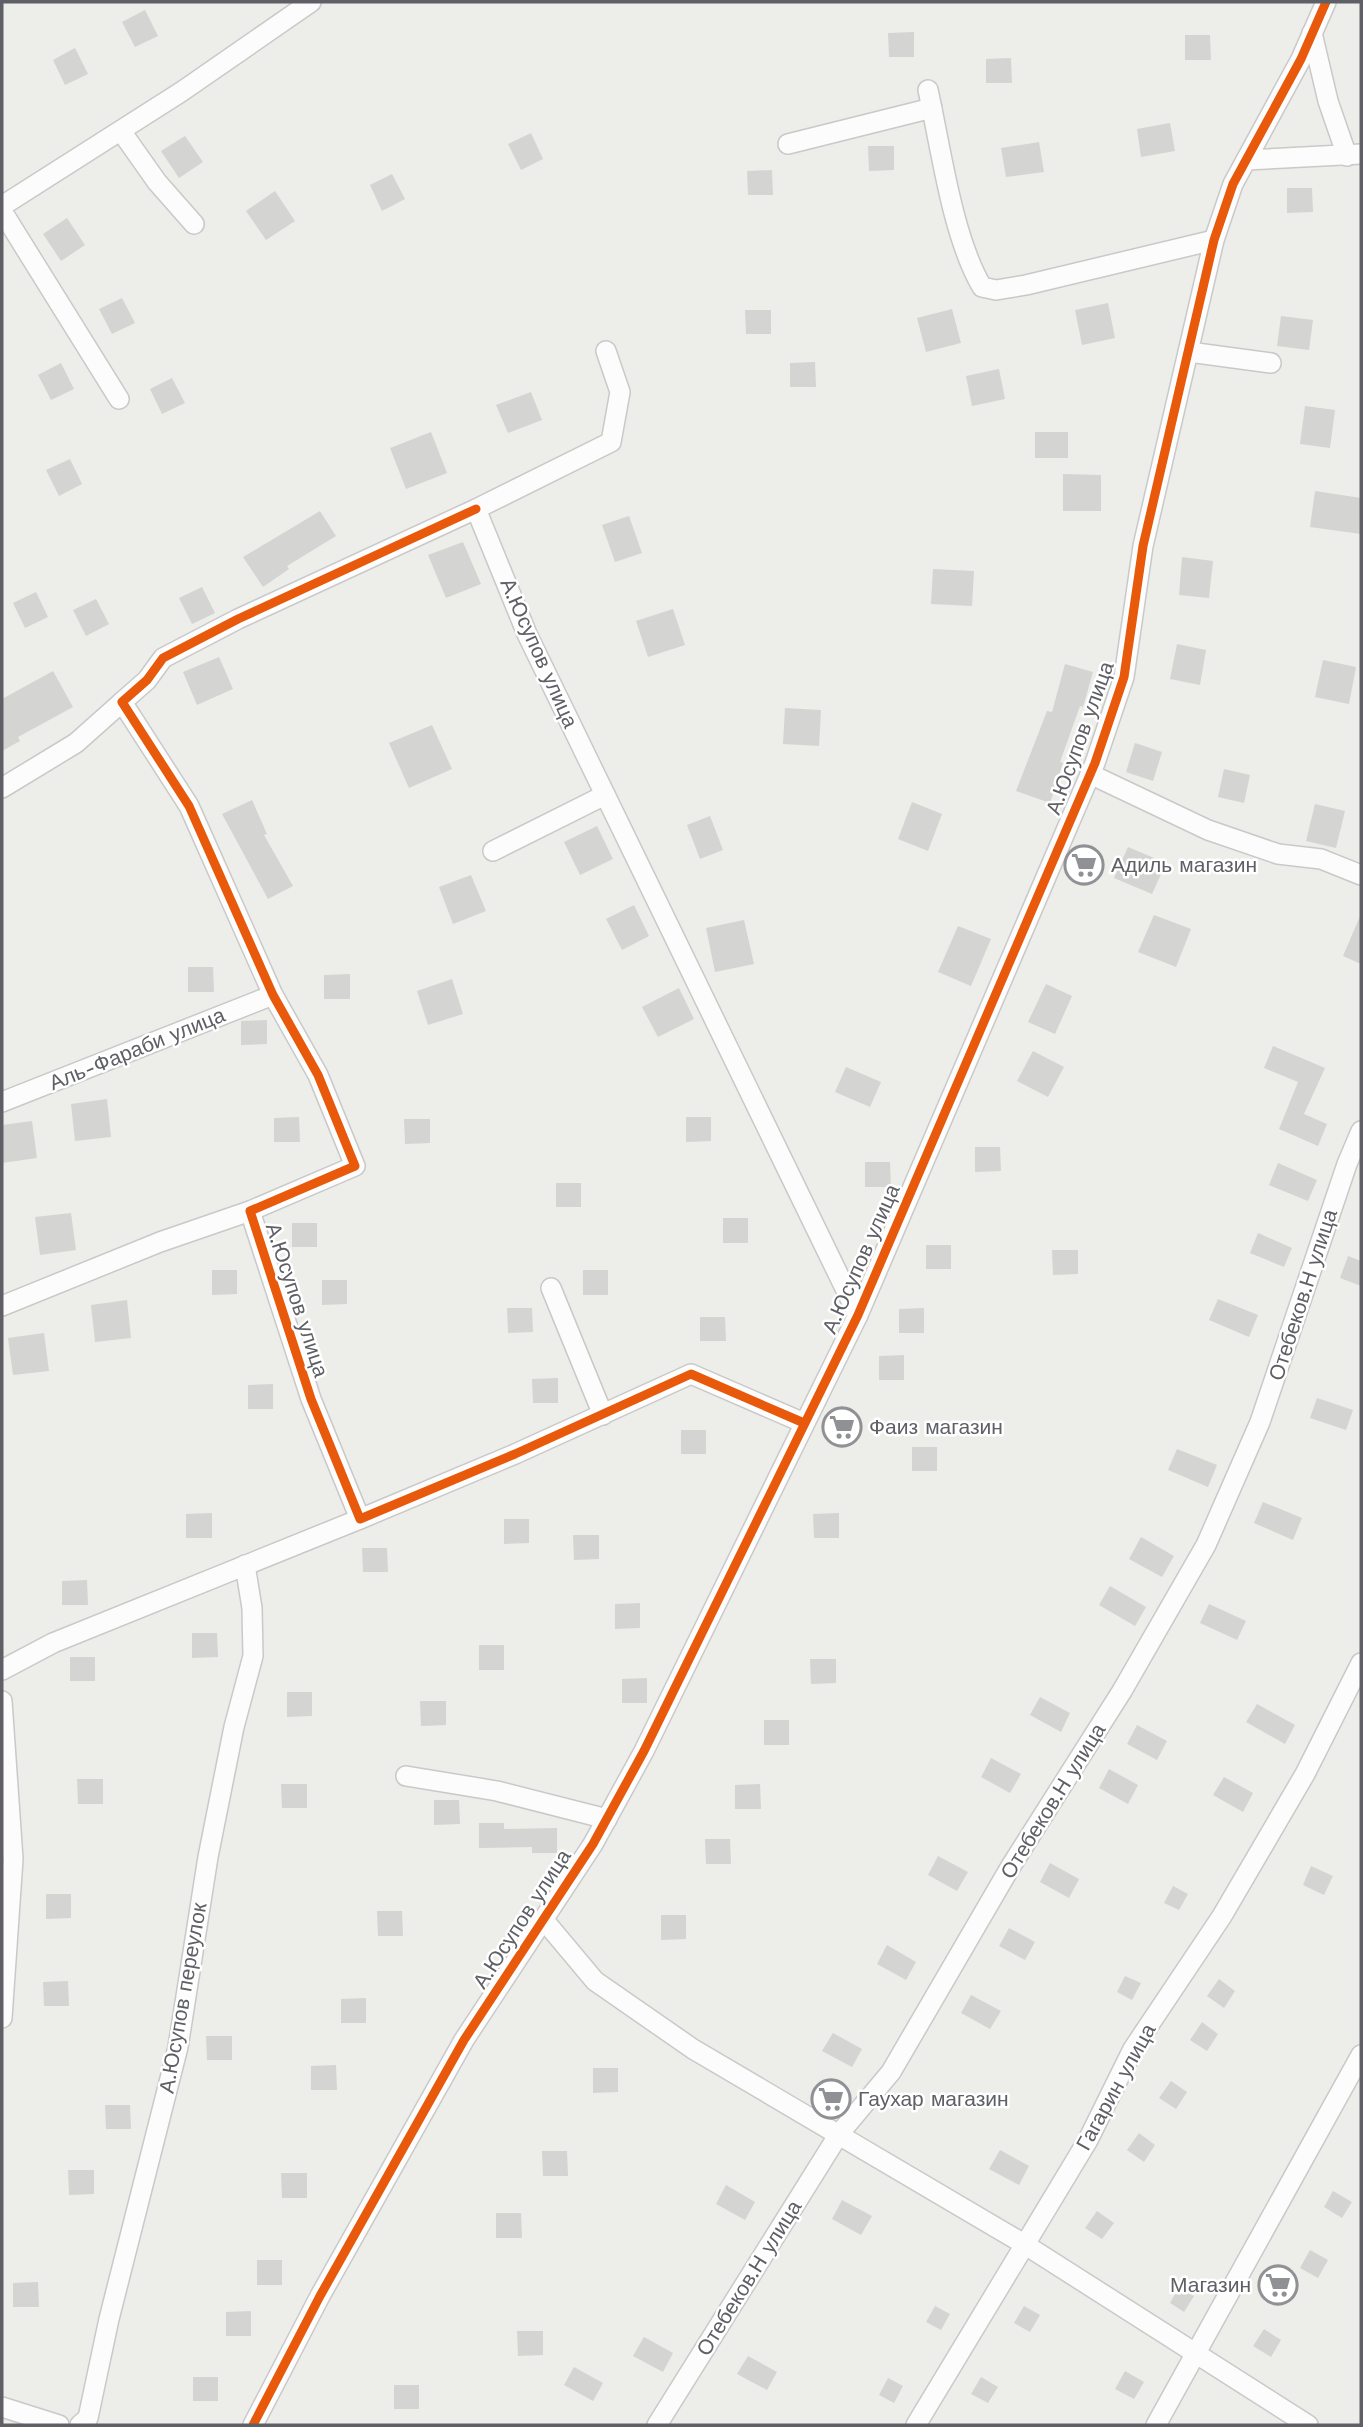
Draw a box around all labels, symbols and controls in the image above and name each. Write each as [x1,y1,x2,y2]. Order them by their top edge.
street label: А.Юсупов улица [495,574,584,732]
street label: А.Юсупов улица [1040,658,1119,818]
supermarket icon: Адиль магазин [1063,844,1105,886]
place label: Адиль магазин [1111,852,1257,877]
street label: Аль-Фараби улица [45,1002,229,1095]
street label: А.Юсупов улица [816,1180,905,1337]
street label: Отебеков.Н улица [1263,1206,1342,1384]
street label: А.Юсупов улица [261,1219,334,1381]
supermarket icon: Фаиз магазин [821,1406,863,1448]
place label: Фаиз магазин [869,1414,1003,1439]
street label: Отебеков.Н улица [995,1718,1111,1883]
street label: А.Юсупов улица [467,1844,576,1993]
street label: А.Юсупов переулок [153,1900,212,2095]
street label: Гагарин улица [1071,2019,1161,2154]
supermarket icon: Гаухар магазин [810,2078,852,2120]
place label: Гаухар магазин [858,2086,1009,2111]
street label: Отебеков.Н улица [691,2195,807,2360]
supermarket icon: Магазин [1257,2264,1299,2306]
place label: Магазин [1170,2272,1251,2297]

